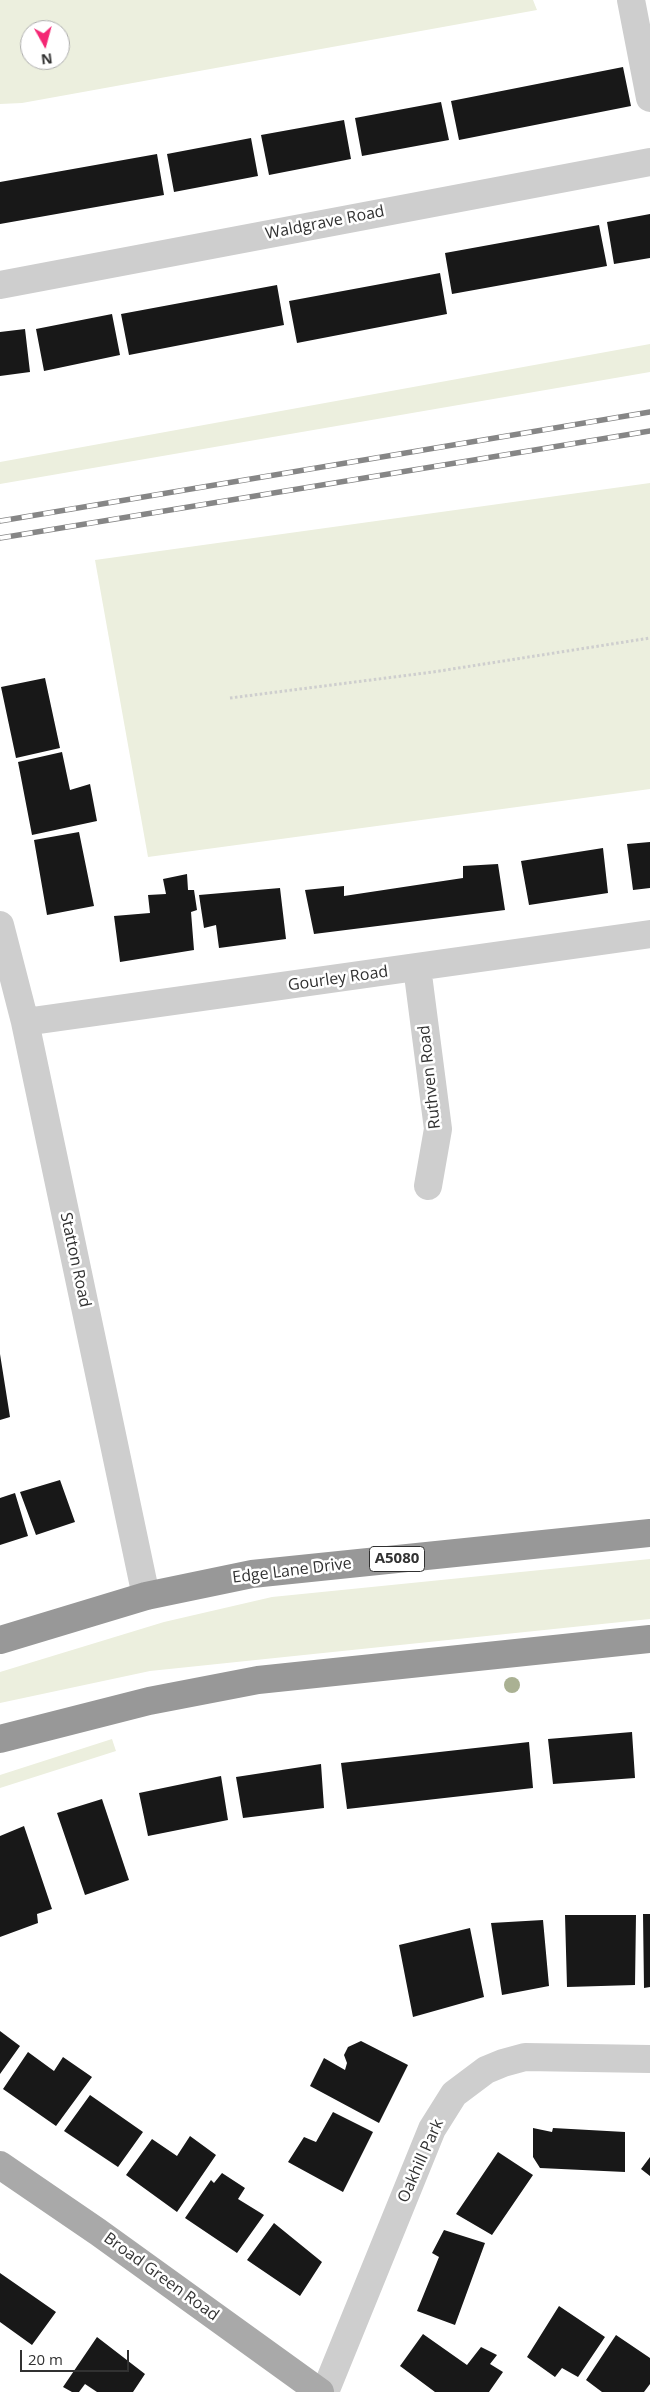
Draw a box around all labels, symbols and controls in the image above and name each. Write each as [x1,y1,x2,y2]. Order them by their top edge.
north arrow [20,20,70,70]
text: N [40,49,54,70]
street label: Waldgrave Road [264,202,386,244]
street label: Gourley Road [287,962,389,996]
street label: Ruthven Road [415,1024,445,1130]
street label: Statton Road [56,1211,94,1309]
road number: A5080 [370,1546,424,1572]
street label: Edge Lane Drive [231,1554,353,1588]
street label: Oakhill Park [394,2116,448,2206]
street label: Broad Green Road [100,2229,222,2325]
scale bar [22,2340,131,2372]
text: 20 m [28,2349,63,2369]

